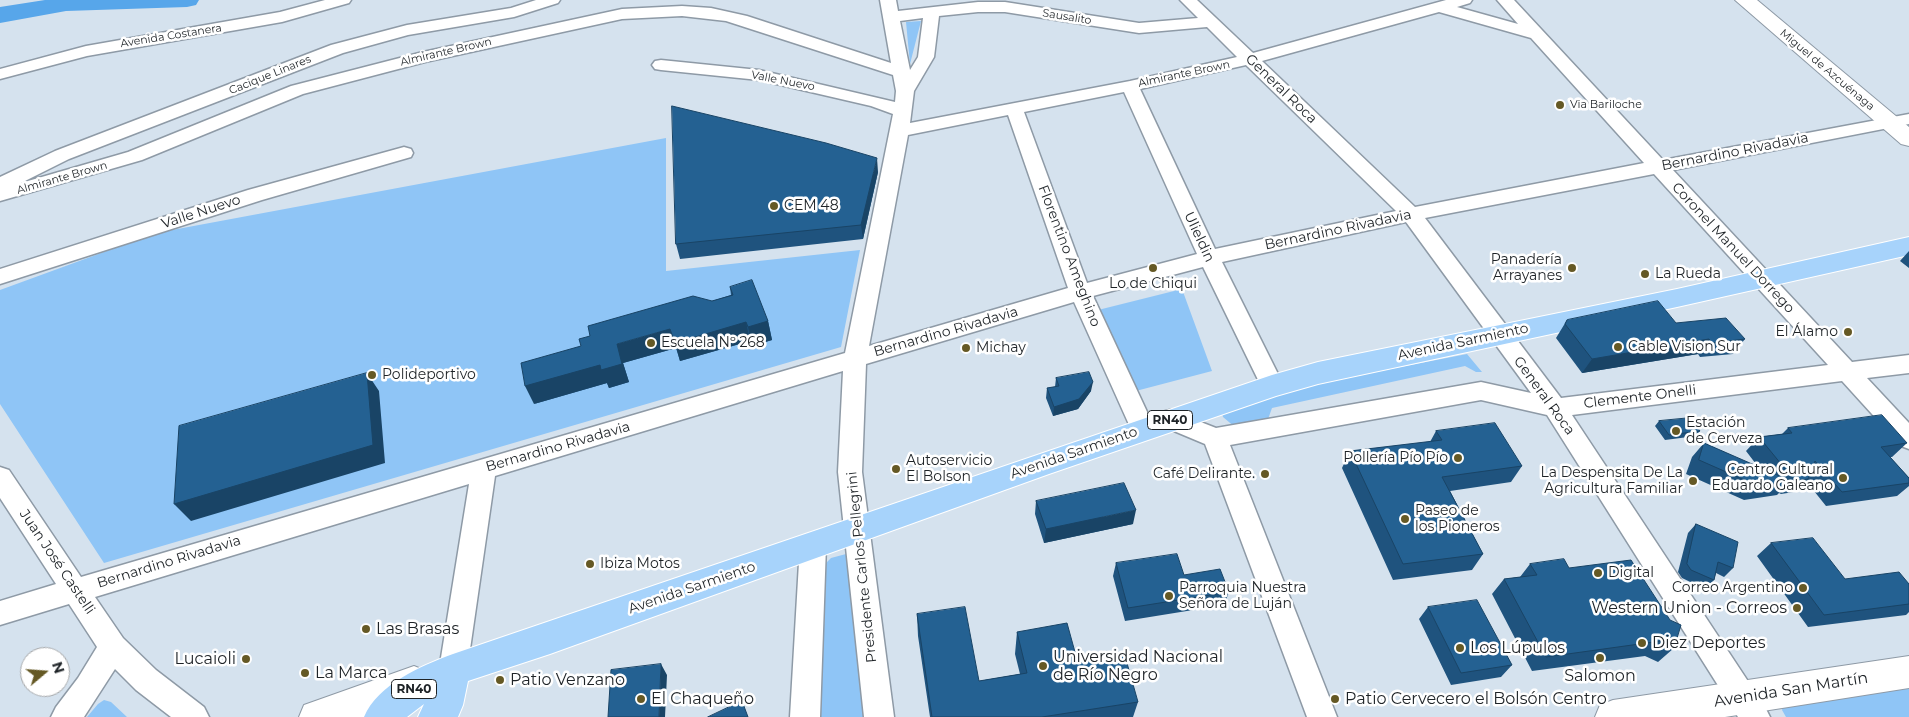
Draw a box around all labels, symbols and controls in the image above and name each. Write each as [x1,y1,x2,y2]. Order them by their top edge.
street label: Sausalito [1042,7,1092,27]
street label: Avenida Costanera [119,21,223,51]
street label: Miguel de Azcuénaga [1777,27,1877,113]
street label: Almirante Brown [399,35,493,69]
street label: General Roca [1242,51,1320,127]
street label: Cacique Linares [227,53,313,97]
street label: Almirante Brown [1137,58,1231,90]
street label: Valle Nuevo [750,68,816,94]
place label: Via Bariloche [1570,98,1642,112]
marker: Via Bariloche [1554,99,1566,111]
street label: Bernardino Rivadavia [1660,129,1810,175]
street label: Almirante Brown [15,159,109,197]
street label: Coronel Manuel Dorrego [1668,179,1798,317]
street label: Florentino Ameghino [1034,183,1104,329]
street label: Valle Nuevo [159,191,243,233]
place label: CEM 48 [784,198,839,214]
marker: CEM 48 [768,200,780,212]
street label: Bernardino Rivadavia [1263,206,1413,254]
street label: Ulieldin [1180,209,1218,265]
place label: Panadería Arrayanes [1491,252,1562,284]
marker: Lo de Chiqui [1147,262,1159,274]
marker: Panadería Arrayanes [1566,262,1578,274]
place label: La Rueda [1655,266,1721,282]
marker: La Rueda [1639,268,1651,280]
place label: Lo de Chiqui [1109,276,1197,292]
street label: Bernardino Rivadavia [872,303,1020,361]
street label: Avenida Sarmiento [1396,320,1530,364]
place label: El Álamo [1776,324,1838,340]
marker: El Álamo [1842,326,1854,338]
place label: Escuela Nº 268 [661,335,765,351]
marker: Escuela Nº 268 [645,337,657,349]
place label: Cable Vision Sur [1628,339,1741,355]
place label: Michay [976,340,1026,356]
marker: Cable Vision Sur [1612,341,1624,353]
marker: Michay [960,342,972,354]
street label: General Roca [1510,353,1578,439]
place label: Polideportivo [382,367,476,383]
marker: Polideportivo [366,369,378,381]
street label: Clemente Onelli [1583,382,1697,412]
road number: RN40 [1148,410,1192,430]
place label: Estación de Cerveza [1686,415,1763,448]
street label: Bernardino Rivadavia [484,418,632,476]
street label: Avenida Sarmiento [1008,423,1140,483]
marker: Estación de Cerveza [1670,425,1682,437]
place label: Pollería Pío Pío [1343,450,1448,466]
marker: Pollería Pío Pío [1452,452,1464,464]
place label: Autoservicio El Bolson [906,453,992,486]
place label: Centro Cultural Eduardo Galeano [1712,462,1833,494]
marker: Autoservicio El Bolson [890,463,902,475]
place label: La Despensita De La Agricultura Familiar [1541,465,1683,498]
place label: Café Delirante. [1153,466,1255,482]
marker: Café Delirante. [1259,468,1271,480]
street label: Presidente Carlos Pellegrini [844,471,880,663]
marker: Centro Cultural Eduardo Galeano [1837,472,1849,484]
marker: La Despensita De La Agricultura Familiar [1687,475,1699,487]
place label: Paseo de los Pioneros [1415,503,1500,536]
street label: Juan José Castelli [16,506,98,618]
marker: Paseo de los Pioneros [1399,513,1411,525]
street label: Bernardino Rivadavia [95,532,243,592]
place label: Ibiza Motos [600,556,680,572]
marker: Ibiza Motos [584,558,596,570]
street label: Avenida Sarmiento [626,558,758,618]
place label: Digital [1608,565,1654,581]
marker: Digital [1592,567,1604,579]
place label: Parroquia Nuestra Señora de Luján [1179,580,1306,612]
place label: Correo Argentino [1672,580,1793,596]
marker: Correo Argentino [1797,582,1809,594]
marker: Parroquia Nuestra Señora de Luján [1163,590,1175,602]
place label: Western Union - Correos [1591,598,1787,618]
marker: Western Union - Correos [1791,602,1803,614]
place label: Las Brasas [376,619,459,639]
marker: Las Brasas [360,623,372,635]
place label: Diez Deportes [1652,633,1766,653]
marker: Diez Deportes [1636,637,1648,649]
place label: Los Lúpulos [1470,638,1565,658]
marker: Los Lúpulos [1454,642,1466,654]
north arrow [20,647,70,697]
place label: Universidad Nacional de Río Negro [1053,647,1223,685]
place label: Lucaioli [175,649,236,669]
marker: Salomon [1594,652,1606,664]
marker: Lucaioli [240,653,252,665]
text: N [48,660,69,676]
marker: Universidad Nacional de Río Negro [1037,660,1049,672]
place label: La Marca [315,663,387,683]
place label: Salomon [1564,666,1636,686]
marker: La Marca [299,667,311,679]
street label: Avenida San Martín [1712,668,1870,712]
place label: Patio Venzano [510,670,625,690]
marker: Patio Venzano [494,674,506,686]
road number: RN40 [392,680,436,699]
place label: El Chaqueño [651,689,754,709]
place label: Patio Cervecero el Bolsón Centro [1345,689,1607,709]
marker: El Chaqueño [635,693,647,705]
marker: Patio Cervecero el Bolsón Centro [1329,693,1341,705]

